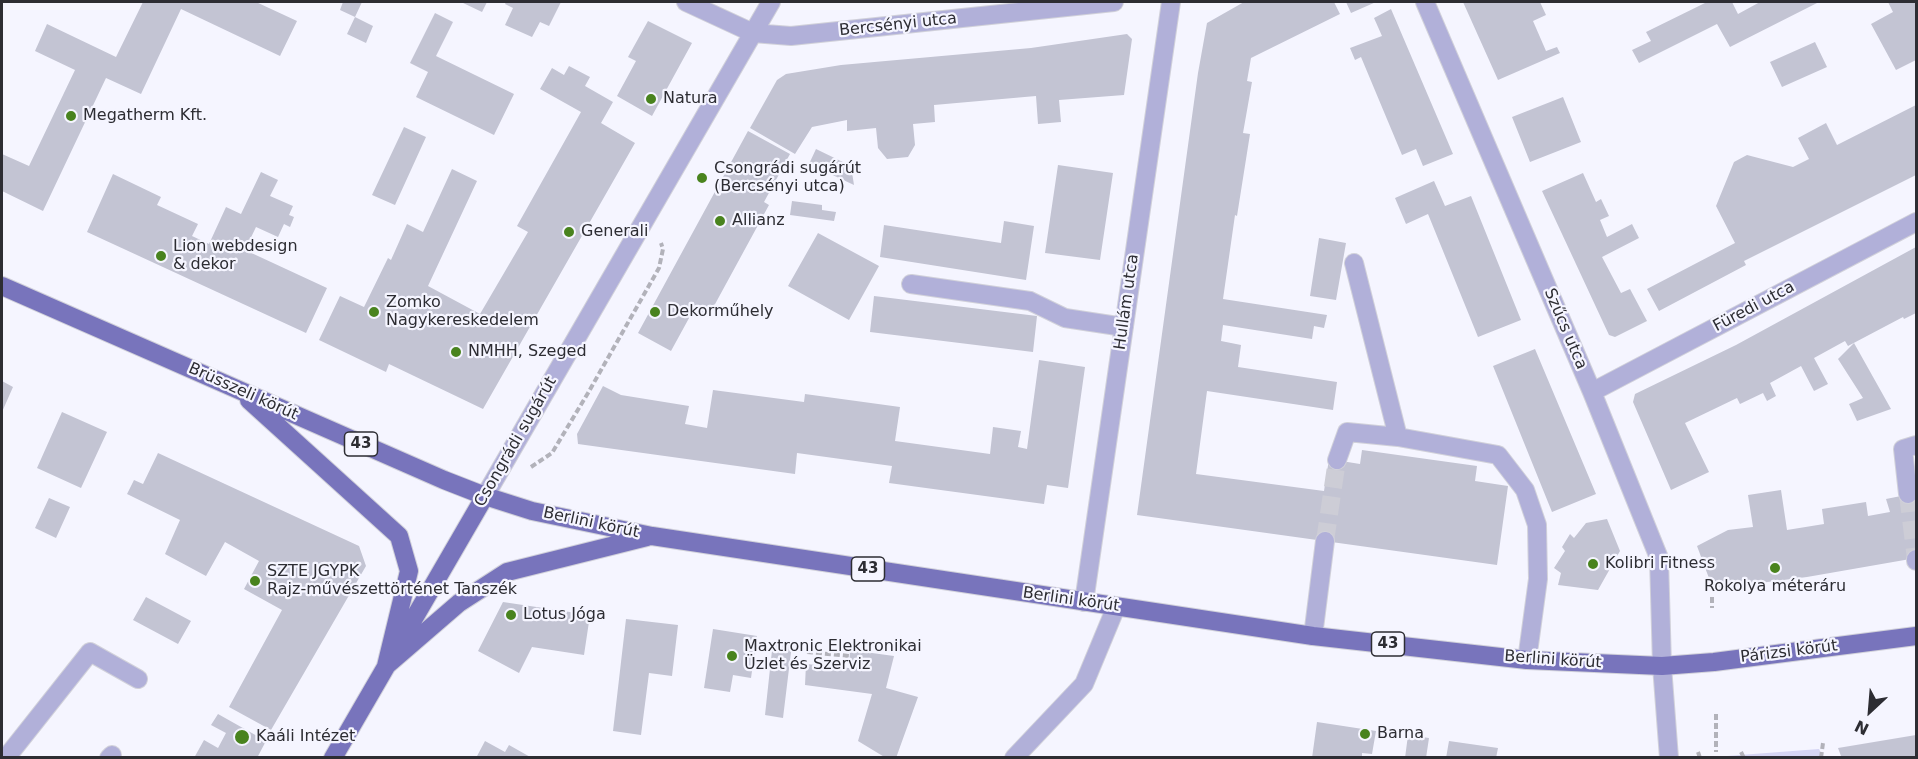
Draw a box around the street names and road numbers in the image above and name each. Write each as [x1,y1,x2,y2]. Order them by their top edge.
street label: Bercsényi utca [838,9,958,41]
street label: Hullám utca [1111,253,1143,351]
street label: Füredi utca [1710,278,1798,336]
street label: Szűcs utca [1539,286,1591,372]
street label: Brüsszeli körút [185,359,301,425]
street label: Csongrádi sugárút [471,374,561,510]
road number: 43 [344,432,378,456]
street label: Berlini körút [541,503,641,543]
road number: 43 [852,557,884,581]
street label: Berlini körút [1021,584,1121,616]
road number: 43 [1372,632,1404,656]
street label: Párizsi körút [1739,637,1839,667]
street label: Berlini körút [1504,647,1602,673]

